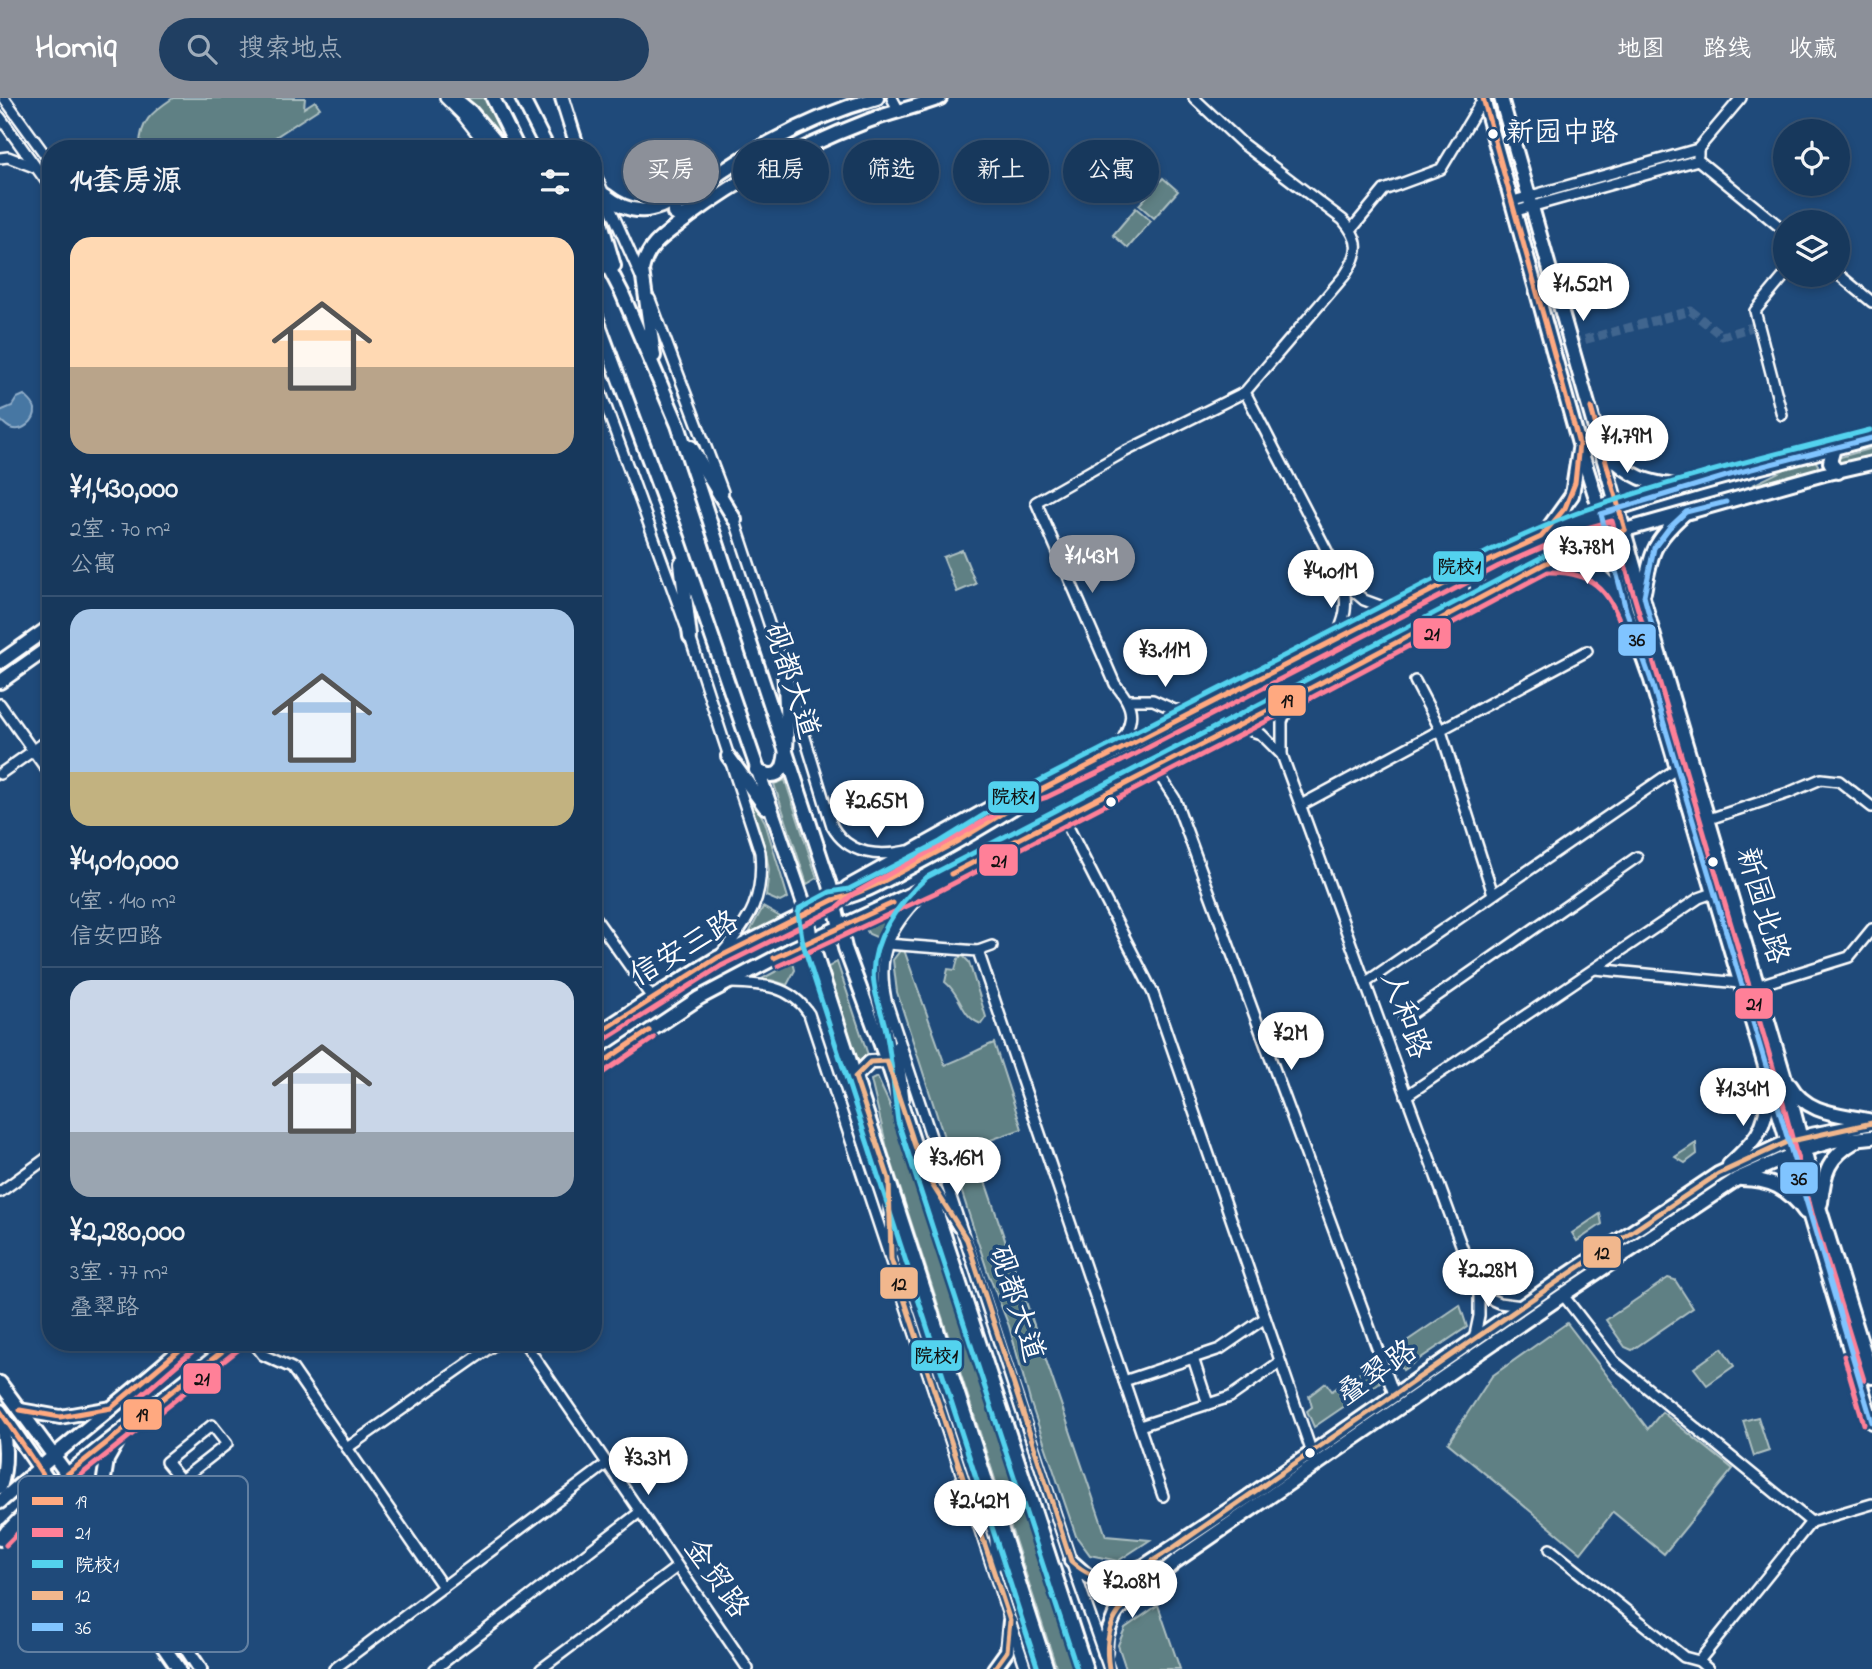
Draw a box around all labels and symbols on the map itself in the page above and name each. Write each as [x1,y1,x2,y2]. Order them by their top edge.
place label: 新园中路 [1506,114,1618,155]
marker: 新园中路 [1486,127,1500,141]
pin: ¥1.52M [1526,264,1640,323]
pin: ¥1.79M [1570,416,1684,475]
pin: ¥3.78M [1530,526,1644,586]
pin: ¥1.43M [1035,536,1149,595]
pin: ¥4.01M [1274,550,1388,610]
line badge: 院校1 [1432,550,1485,583]
text: 院校1 [1437,555,1481,582]
street label: 砚都大道 [751,617,829,745]
line badge: 21 [1412,617,1452,650]
text: 21 [1423,622,1440,649]
line badge: 36 [1617,623,1657,657]
text: 36 [1628,628,1646,655]
pin: ¥3.11M [1108,630,1222,689]
line badge: 19 [1267,684,1307,717]
text: 19 [1281,689,1293,716]
pin: ¥2.65M [820,780,934,840]
line badge: 院校1 [987,780,1040,814]
text: 院校1 [991,785,1035,812]
unlabelled marker [1104,795,1118,809]
street label: 新园北路 [1723,842,1799,970]
line badge: 21 [978,843,1019,877]
text: 21 [990,849,1007,876]
unlabelled marker [1706,855,1720,869]
street label: 信安三路 [622,901,748,999]
street label: 人和路 [1368,966,1440,1066]
line badge: 21 [1734,987,1774,1020]
text: 21 [1745,992,1762,1019]
pin: ¥2M [1257,1012,1325,1072]
pin: ¥1.34M [1686,1068,1800,1128]
pin: ¥3.16M [900,1138,1014,1197]
line badge: 36 [1779,1161,1819,1195]
text: 36 [1790,1167,1808,1194]
line badge: 12 [1582,1235,1622,1269]
street label: 砚都大道 [976,1240,1054,1368]
text: 12 [1594,1241,1610,1268]
pin: ¥2.28M [1431,1250,1545,1309]
line badge: 12 [879,1266,919,1300]
text: 12 [891,1272,907,1299]
street label: 叠翠路 [1329,1330,1427,1418]
line badge: 院校1 [910,1339,963,1372]
text: 院校1 [914,1344,958,1371]
line badge: 21 [182,1362,222,1395]
text: 21 [193,1367,210,1394]
line badge: 19 [122,1398,163,1431]
text: 19 [136,1403,148,1430]
pin: ¥3.3M [599,1438,697,1497]
unlabelled marker [1303,1446,1317,1460]
legend [18,1476,248,1652]
pin: ¥2.42M [923,1480,1037,1540]
text: 19 [75,1490,87,1517]
text: 21 [75,1521,91,1548]
street label: 金贸路 [671,1530,759,1628]
text: 院校1 [75,1553,119,1580]
pin: ¥2.08M [1075,1560,1189,1620]
text: 12 [75,1584,91,1611]
text: 36 [75,1616,91,1643]

